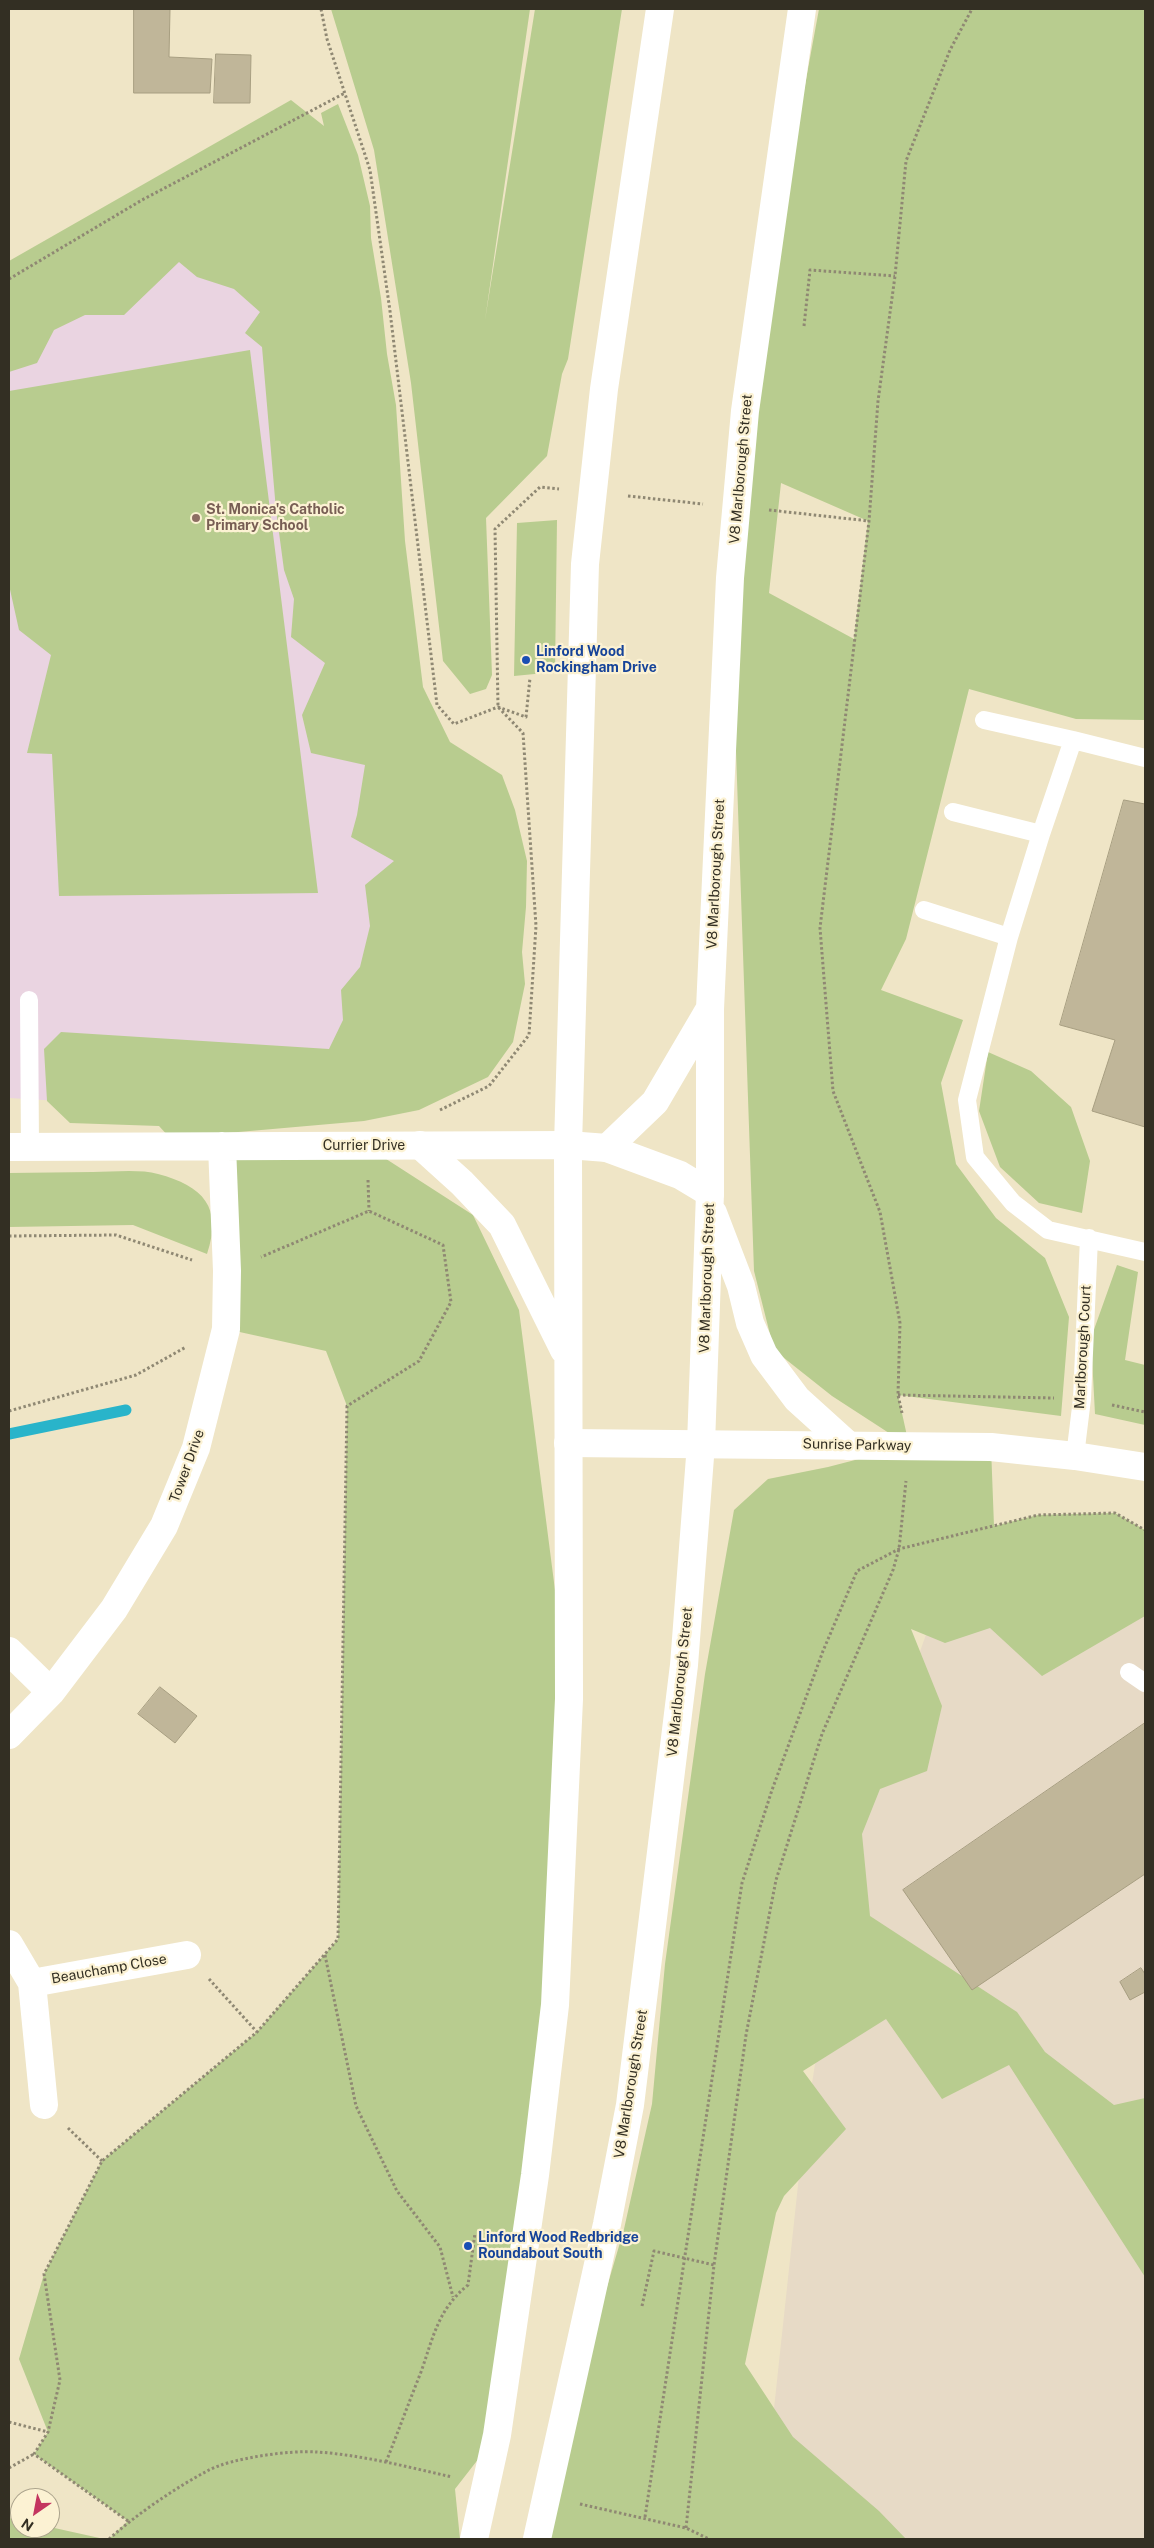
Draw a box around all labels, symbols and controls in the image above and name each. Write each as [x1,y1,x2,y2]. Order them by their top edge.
street label: V8 Marlborough Street [726,393,756,545]
place label: St. Monica's Catholic Primary School [206,502,345,534]
marker: St. Monica's Catholic Primary School [190,512,202,524]
place label: Linford Wood Rockingham Drive [536,644,657,676]
marker: Linford Wood Rockingham Drive [520,654,532,666]
street label: V8 Marlborough Street [704,799,728,949]
street label: Currier Drive [323,1138,405,1154]
street label: V8 Marlborough Street [696,1203,718,1353]
street label: Marlborough Court [1071,1285,1095,1409]
street label: Tower Drive [166,1427,208,1505]
street label: Sunrise Parkway [802,1436,912,1454]
street label: V8 Marlborough Street [664,1606,696,1758]
street label: Beauchamp Close [50,1951,168,1987]
street label: V8 Marlborough Street [611,2008,651,2160]
place label: Linford Wood Redbridge Roundabout South [478,2230,639,2262]
marker: Linford Wood Redbridge Roundabout South [462,2240,474,2252]
north arrow [10,2488,60,2538]
text: N [18,2515,36,2534]

